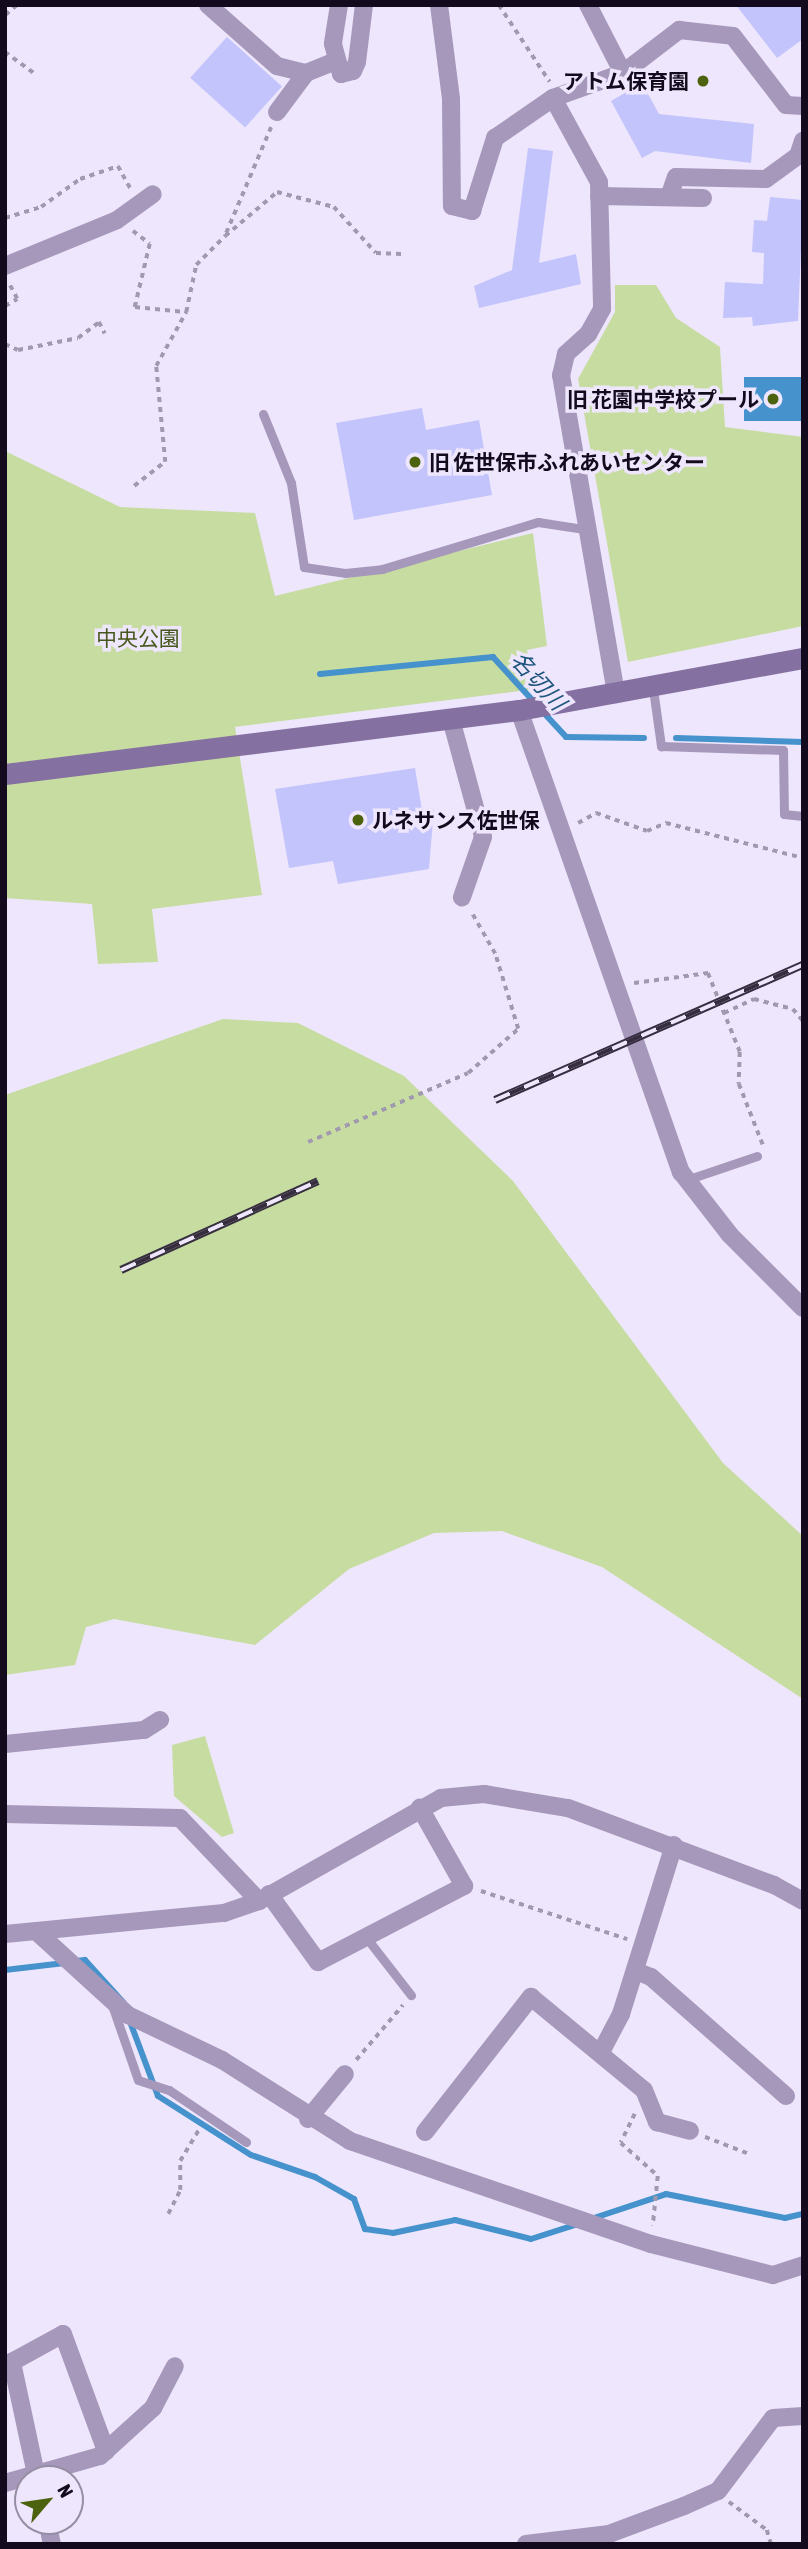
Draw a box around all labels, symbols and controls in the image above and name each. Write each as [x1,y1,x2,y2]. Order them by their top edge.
place label: アトム保育園 [563,68,689,94]
marker: アトム保育園 [695,73,711,89]
place label: 旧 花園中学校プール [567,386,759,412]
marker: 旧 花園中学校プール [765,391,781,407]
place label: 旧 佐世保市ふれあいセンター [429,449,705,475]
marker: 旧 佐世保市ふれあいセンター [407,454,423,470]
park label: 中央公園 [96,625,180,651]
water label: 名切川 [505,646,571,716]
place label: ルネサンス佐世保 [372,807,540,833]
marker: ルネサンス佐世保 [350,812,366,828]
north arrow [14,2465,84,2535]
text: N [53,2481,78,2501]

